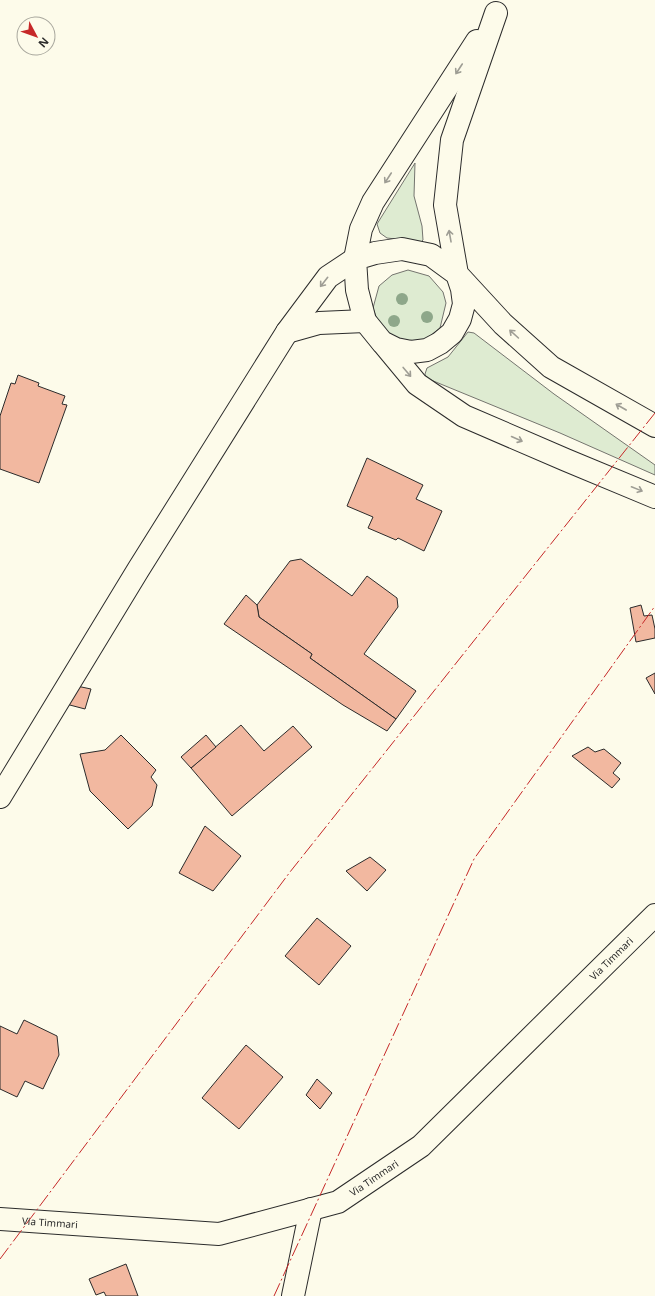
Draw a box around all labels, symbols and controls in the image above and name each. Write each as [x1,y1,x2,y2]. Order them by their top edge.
north arrow [16,16,56,56]
text: N [35,35,53,51]
one-way arrow [455,63,463,75]
one-way arrow [384,172,392,184]
one-way arrow [446,230,454,243]
one-way arrow [320,276,329,287]
one-way arrow [510,330,520,339]
one-way arrow [403,367,412,378]
one-way arrow [615,402,627,410]
one-way arrow [511,436,523,443]
one-way arrow [631,486,643,494]
street label: Via Timmari [586,934,636,983]
street label: Via Timmari [347,1156,401,1199]
street label: Via Timmari [21,1214,78,1231]

